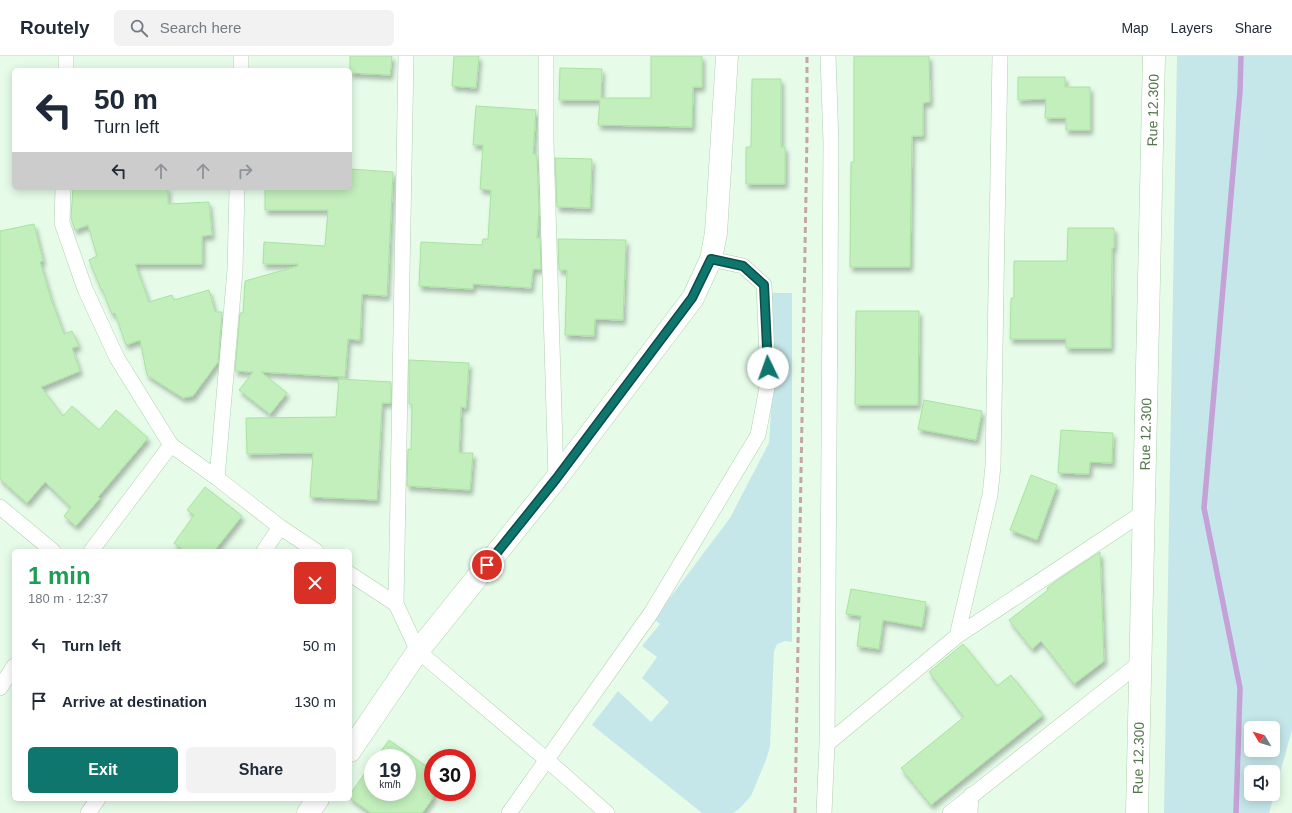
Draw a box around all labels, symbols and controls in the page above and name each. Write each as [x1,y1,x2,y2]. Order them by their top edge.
search box [114,10,394,46]
text: Routely [20,17,90,38]
icon: search [128,17,150,39]
text: Search here [160,19,241,36]
text: Map [1121,20,1149,36]
text: Layers [1171,20,1213,36]
text: Share [1235,20,1272,36]
street label: Rue 12.300 [1144,74,1162,147]
icon: left [28,84,80,136]
text: 50 m [94,84,158,115]
text: Turn left [94,117,159,137]
icon: left [108,160,130,182]
icon: ahead [150,160,172,182]
icon: ahead [192,160,214,182]
icon: right [234,160,256,182]
position arrow [747,347,789,389]
street label: Rue 12.300 [1137,397,1154,471]
pin [470,548,504,582]
icon: arrive [476,554,498,576]
text: 1 min [28,562,91,589]
button: close [294,562,336,604]
text: 180 m · 12:37 [28,591,108,606]
icon: left [28,634,50,656]
text: Turn left [62,637,121,654]
text: 50 m [303,637,336,654]
icon: arrive [28,690,50,712]
text: Arrive at destination [62,693,207,710]
text: 130 m [294,693,336,710]
street label: Rue 12.300 [1129,721,1147,794]
north arrow [1244,721,1280,757]
map controls [1244,721,1280,801]
button: Exit [28,747,178,793]
button: Share [186,747,336,793]
speed limit sign: 30 [424,749,476,801]
text: 19 [379,759,401,781]
button: sound [1244,765,1280,801]
text: km/h [379,779,401,790]

